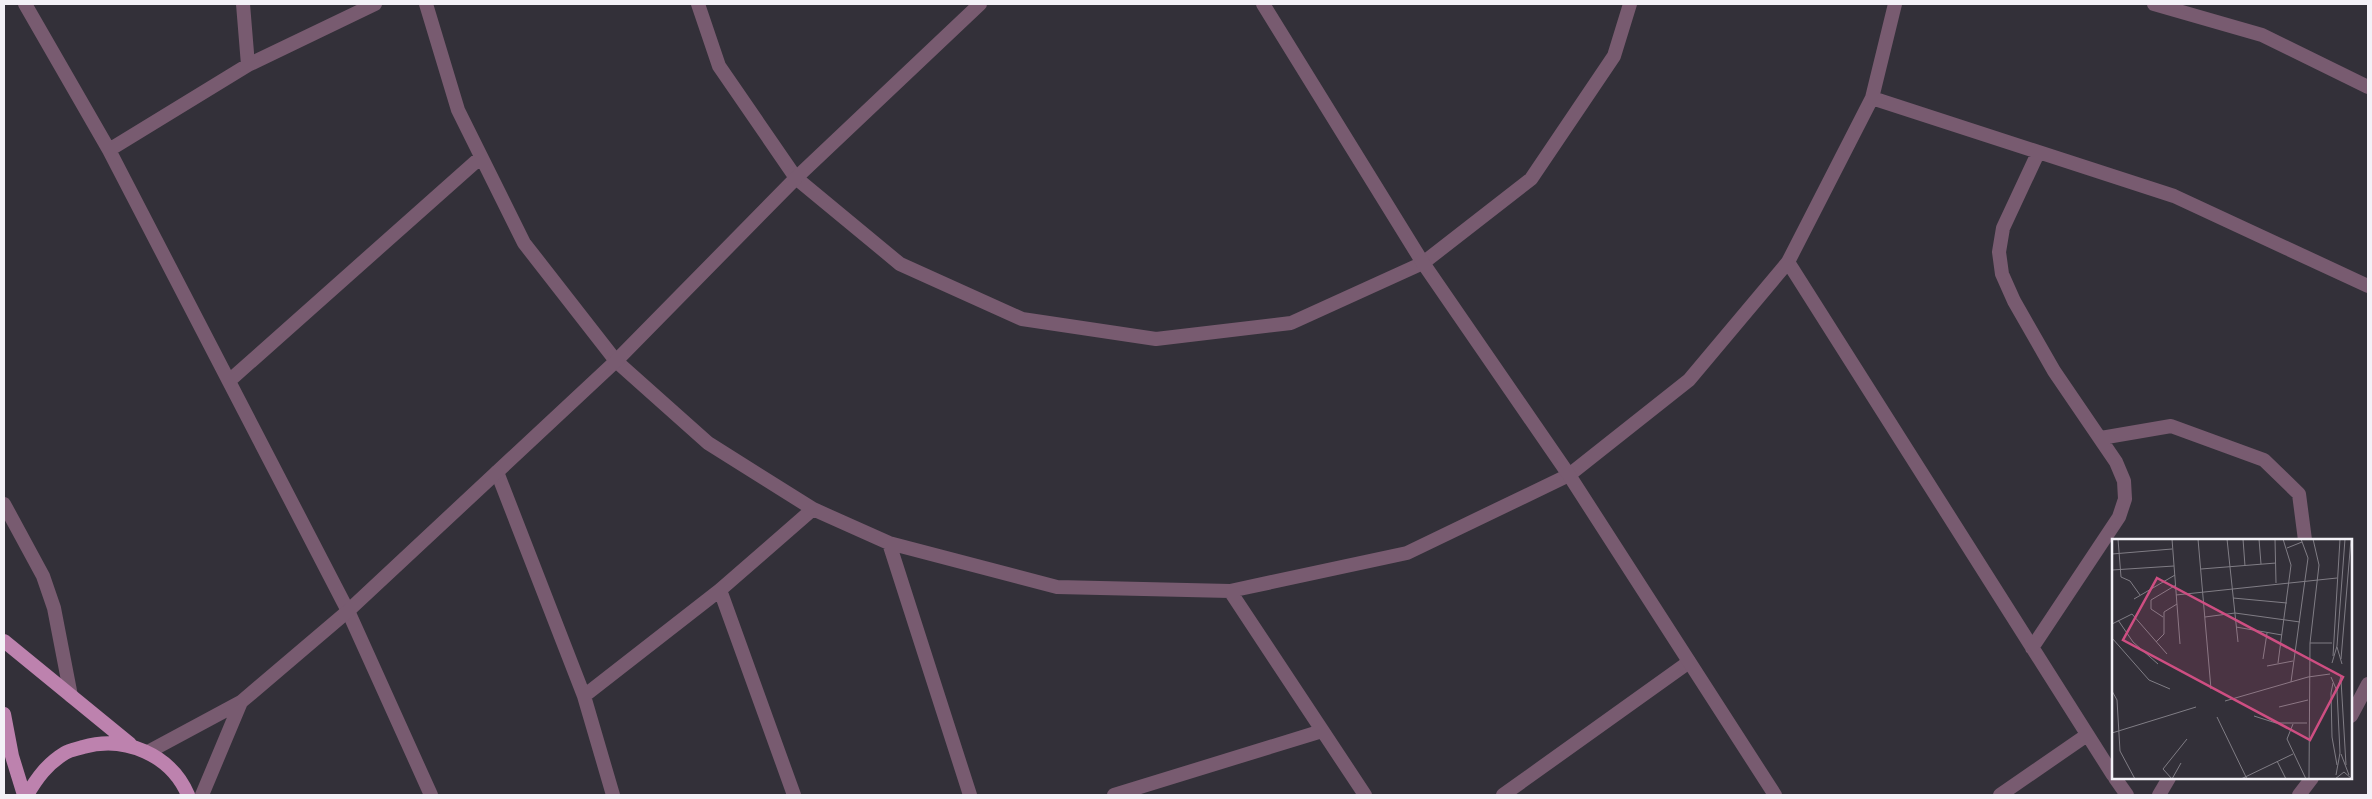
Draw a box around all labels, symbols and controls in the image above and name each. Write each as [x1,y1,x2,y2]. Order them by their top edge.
inset map [2112,539,2352,779]

